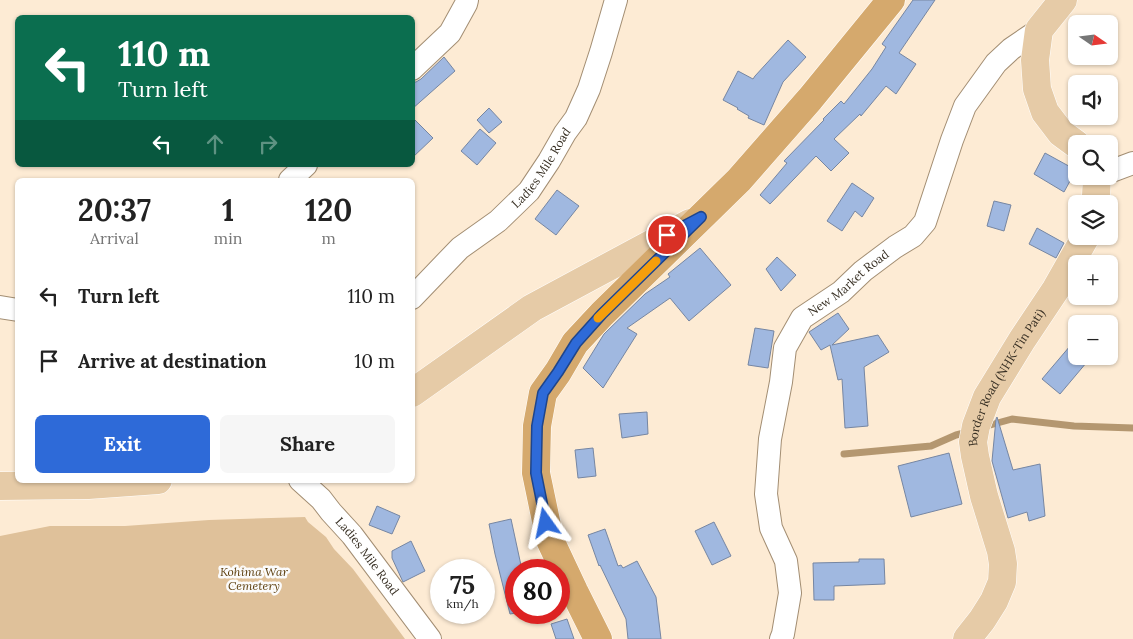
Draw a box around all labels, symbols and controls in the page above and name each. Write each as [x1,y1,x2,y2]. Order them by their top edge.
north arrow [1068,15,1118,65]
map controls [1068,15,1118,365]
text: 110 m [118,31,210,76]
icon: left [35,35,100,100]
text: Turn left [118,75,208,103]
button: sound [1068,75,1118,125]
street label: Ladies Mile Road [508,124,574,211]
icon: left [148,130,176,158]
icon: ahead [201,130,229,158]
icon: right [254,130,282,158]
button: search [1068,135,1118,185]
text: 20:37 [78,191,151,229]
text: 1 [222,191,234,229]
text: 120 [305,191,352,229]
button: layers [1068,195,1118,245]
pin [646,214,688,256]
icon: arrive [653,221,681,249]
text: Arrival [90,228,139,248]
text: min [214,228,242,248]
text: m [322,228,336,248]
street label: New Market Road [805,246,892,319]
button: + [1068,255,1118,305]
icon: left [35,282,63,310]
text: Turn left [78,284,159,308]
text: 110 m [347,284,395,308]
street label: Border Road (NHK-Tin Pati) [965,305,1049,448]
button: − [1068,315,1118,365]
icon: arrive [35,347,63,375]
text: Arrive at destination [78,349,267,373]
text: 10 m [354,349,395,373]
button: Exit [35,415,210,473]
button: Share [220,415,395,473]
position arrow [519,496,571,548]
street label: Ladies Mile Road [333,514,402,598]
speed limit sign: 80 [505,559,570,624]
park label: Kohima War Cemetery [220,564,289,593]
text: 75 [450,569,475,601]
text: km/h [446,596,479,611]

